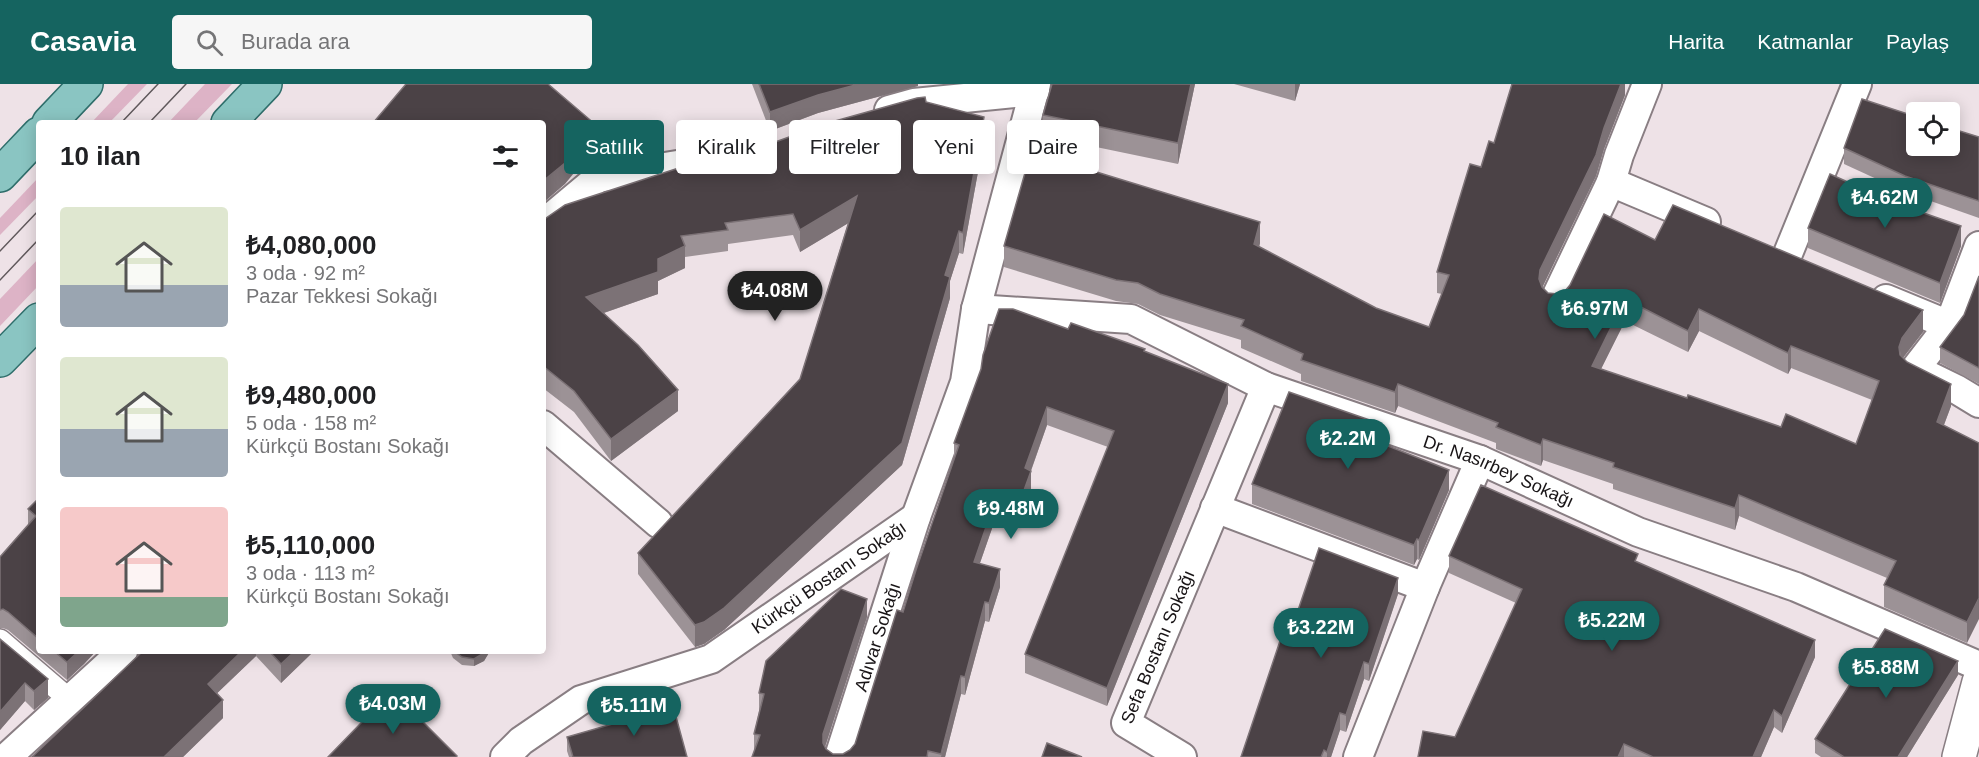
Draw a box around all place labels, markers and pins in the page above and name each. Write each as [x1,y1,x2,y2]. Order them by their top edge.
pin: ₺4.62M [1836,178,1934,229]
pin: ₺4.08M [726,271,824,322]
pin: ₺6.97M [1546,289,1644,340]
pin: ₺2.2M [1306,419,1390,470]
pin: ₺9.48M [962,489,1060,540]
pin: ₺5.22M [1563,601,1661,652]
pin: ₺3.22M [1272,608,1370,659]
pin: ₺5.88M [1837,648,1935,699]
pin: ₺4.03M [344,684,442,735]
pin: ₺5.11M [585,686,683,737]

